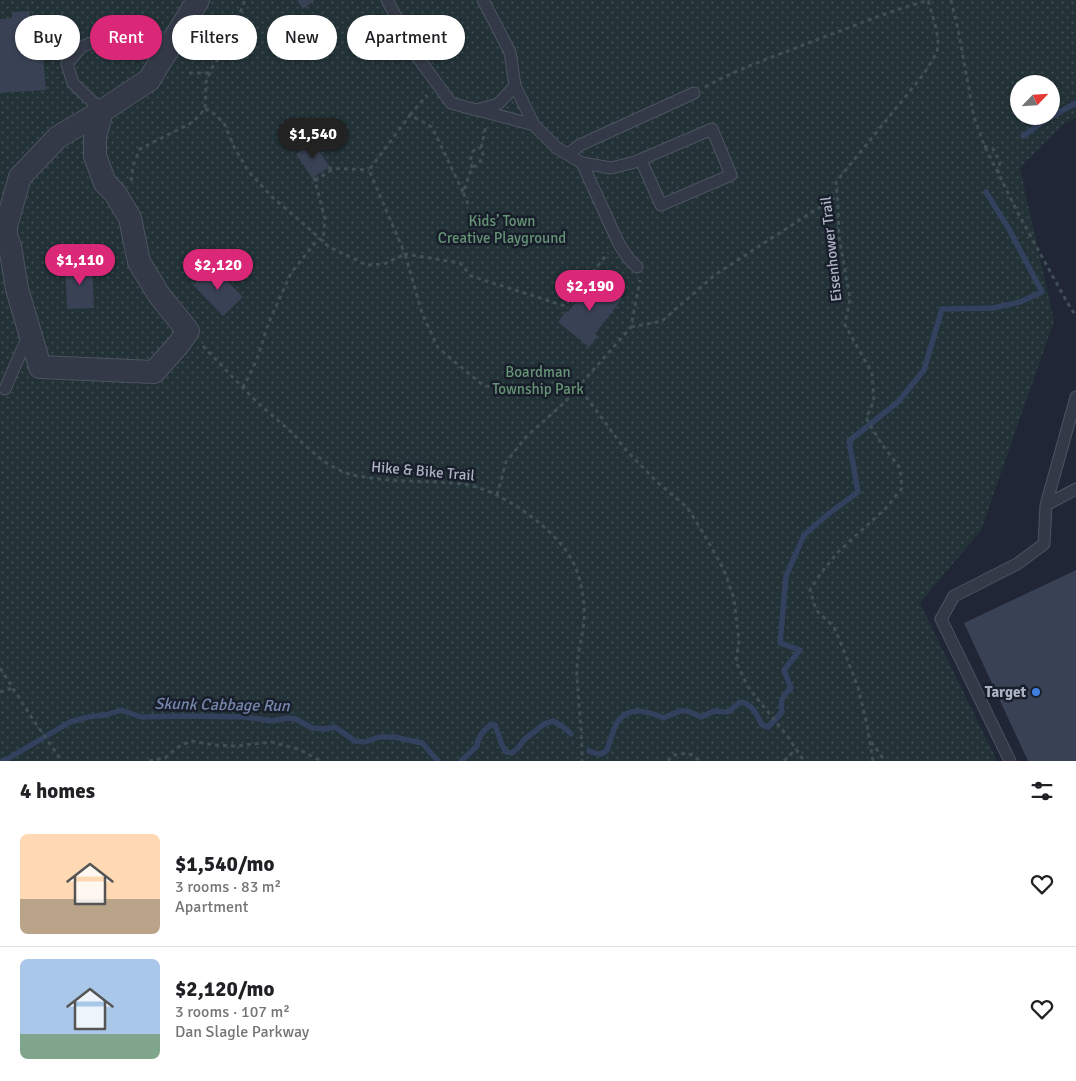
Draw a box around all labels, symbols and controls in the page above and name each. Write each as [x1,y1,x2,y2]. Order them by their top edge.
chip: Buy [15,15,80,60]
chip: Rent [90,15,162,60]
chip: Filters [172,15,257,60]
chip: New [267,15,337,60]
chip: Apartment [347,15,465,60]
north arrow [1010,75,1060,125]
map controls [1010,75,1060,125]
pin: $1,540 [272,118,354,160]
text: $1,540 [289,124,337,144]
street label: Eisenhower Trail [817,195,845,303]
park label: Kids’ Town Creative Playground [438,212,566,247]
pin: $1,110 [39,244,121,286]
pin: $2,120 [177,248,259,291]
text: $1,110 [56,250,104,270]
text: $2,120 [194,255,242,275]
pin: $2,190 [549,270,631,312]
text: $2,190 [566,276,614,296]
park label: Boardman Township Park [492,363,584,398]
street label: Hike & Bike Trail [370,457,476,485]
place label: Target [985,683,1026,701]
marker: Target [1030,686,1042,698]
water label: Skunk Cabbage Run [154,694,291,716]
icon: filters [1028,777,1056,805]
text: 4 homes [20,778,95,804]
text: $1,540/mo [175,851,274,877]
icon: home [60,854,120,914]
icon: heart [1028,870,1056,898]
text: 3 rooms · 83 m² [175,877,281,897]
text: Apartment [175,897,248,917]
text: $2,120/mo [175,976,274,1002]
icon: home [60,979,120,1039]
icon: heart [1028,995,1056,1023]
text: 3 rooms · 107 m² [175,1002,290,1022]
text: Dan Slagle Parkway [175,1022,309,1042]

